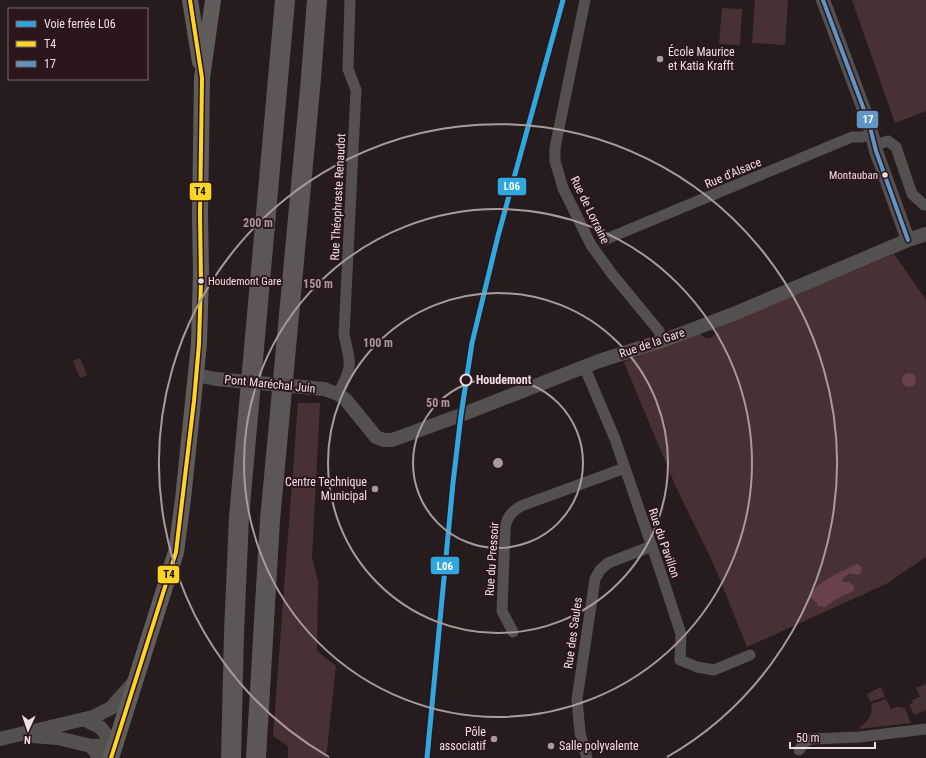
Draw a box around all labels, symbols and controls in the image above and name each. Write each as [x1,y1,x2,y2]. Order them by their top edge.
legend [8,8,148,80]
text: Voie ferrée L06 [44,17,116,31]
text: T4 [44,37,56,51]
place label: École Maurice et Katia Krafft [668,44,735,73]
marker: École Maurice et Katia Krafft [655,54,665,64]
text: 17 [44,57,56,71]
line badge: 17 [856,110,879,129]
text: 17 [862,113,874,126]
street label: Rue Théophraste Renaudot [328,133,348,261]
street label: Rue d'Alsace [703,155,764,191]
place label: Montauban [829,169,878,182]
marker: Montauban [880,170,890,180]
street label: Rue de Lorraine [568,174,613,246]
line badge: L06 [497,177,527,196]
text: L06 [504,180,521,193]
line badge: T4 [189,182,212,201]
text: T4 [194,185,206,198]
text: 200 m [243,216,273,230]
place label: Houdemont Gare [208,275,281,288]
marker: Houdemont Gare [196,276,206,286]
text: 150 m [303,277,333,291]
street label: Rue de la Gare [617,325,687,361]
text: 100 m [363,336,393,350]
street label: Pont Maréchal Juin [224,372,316,396]
marker: Houdemont [459,373,473,387]
place label: Houdemont [476,373,532,387]
text: 50 m [426,396,450,410]
centre of rings [491,456,505,470]
place label: Centre Technique Municipal [285,475,367,503]
marker: Centre Technique Municipal [370,484,380,494]
street label: Rue du Pavillon [646,506,682,580]
street label: Rue du Pressoir [482,521,502,597]
line badge: L06 [430,556,460,575]
text: L06 [437,560,454,573]
line badge: T4 [157,565,180,584]
text: T4 [163,568,175,581]
street label: Rue des Saules [561,596,585,670]
north arrow [8,710,48,750]
scale bar [790,724,875,750]
place label: Pôle associatif [439,725,486,753]
text: 50 m [796,731,820,745]
text: N [24,733,31,746]
marker: Pôle associatif [489,734,499,744]
place label: Salle polyvalente [559,739,639,753]
marker: Salle polyvalente [546,741,556,751]

